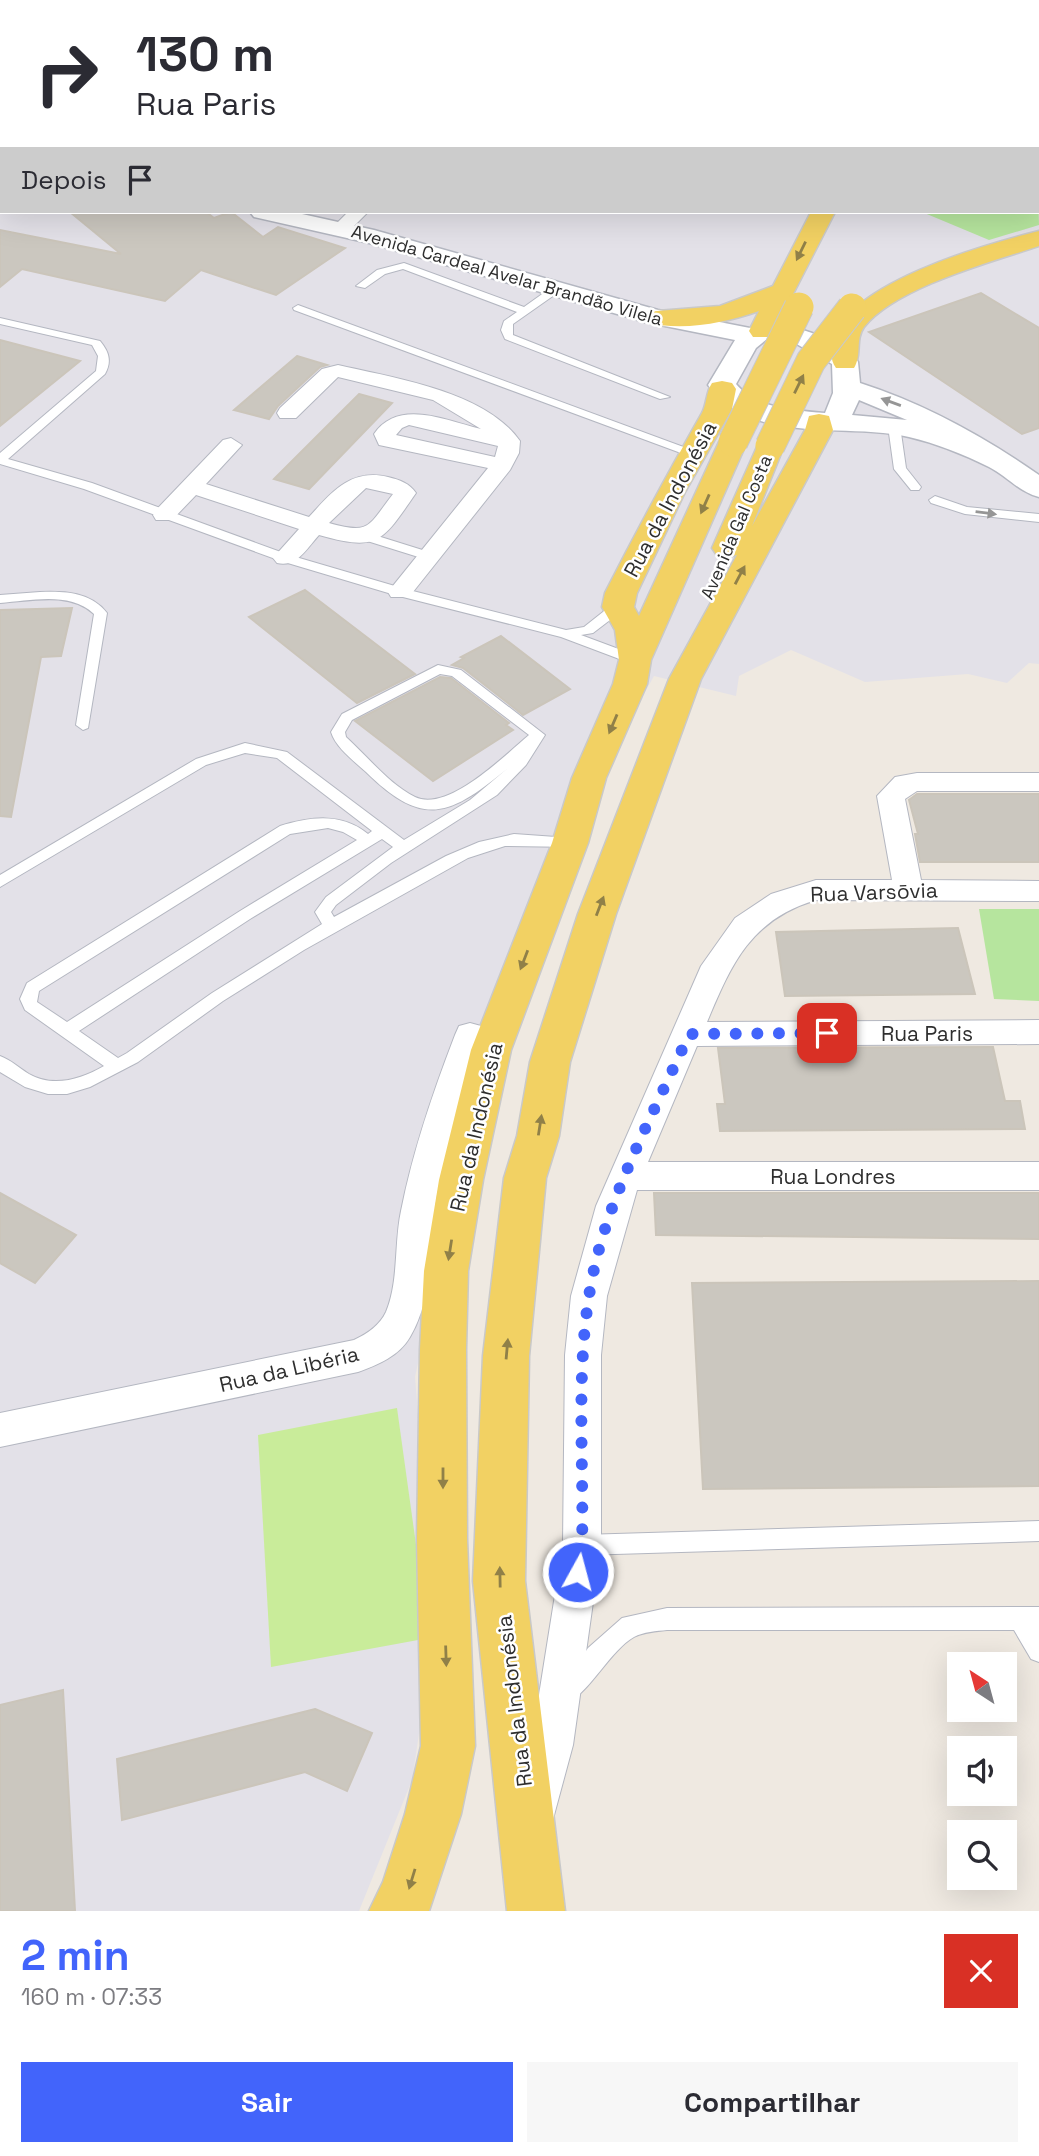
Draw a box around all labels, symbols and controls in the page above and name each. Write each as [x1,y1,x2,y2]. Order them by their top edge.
text: 130 m [136,23,274,85]
icon: right [21,28,112,119]
text: Rua Paris [136,84,276,124]
icon: arrive [121,161,159,199]
text: Depois [21,163,107,197]
street label: Avenida Cardeal Avelar Brandão Vilela [349,220,665,330]
one-way arrow [796,241,807,261]
one-way arrow [794,374,805,394]
one-way arrow [881,396,902,407]
street label: Rua da Indonésia [618,416,722,582]
street label: Avenida Gal Costa [695,451,777,603]
one-way arrow [699,494,711,514]
one-way arrow [975,508,997,519]
one-way arrow [734,566,746,585]
one-way arrow [607,714,619,734]
street label: Rua Varsōvia [810,876,938,908]
one-way arrow [595,895,606,916]
one-way arrow [519,949,530,970]
pin [797,1003,857,1063]
icon: arrive [808,1014,846,1052]
street label: Rua Paris [881,1020,973,1047]
street label: Rua da Indonésia [443,1040,509,1214]
one-way arrow [535,1114,546,1136]
street label: Rua Londres [770,1163,896,1190]
one-way arrow [444,1239,455,1261]
one-way arrow [502,1338,513,1360]
street label: Rua da Libéria [217,1340,361,1398]
one-way arrow [437,1467,449,1489]
position arrow [541,1535,615,1609]
one-way arrow [494,1565,506,1587]
street label: Rua da Indonésia [490,1614,538,1788]
one-way arrow [440,1645,451,1667]
north arrow [947,1652,1017,1722]
map controls [947,1652,1017,1890]
button: sound [947,1736,1017,1806]
button: search [947,1820,1017,1890]
one-way arrow [407,1868,417,1889]
text: 2 min [21,1929,130,1982]
button: close [944,1934,1018,2008]
text: 160 m · 07:33 [21,1982,162,2012]
button: Sair [21,2062,513,2142]
button: Compartilhar [527,2062,1018,2142]

